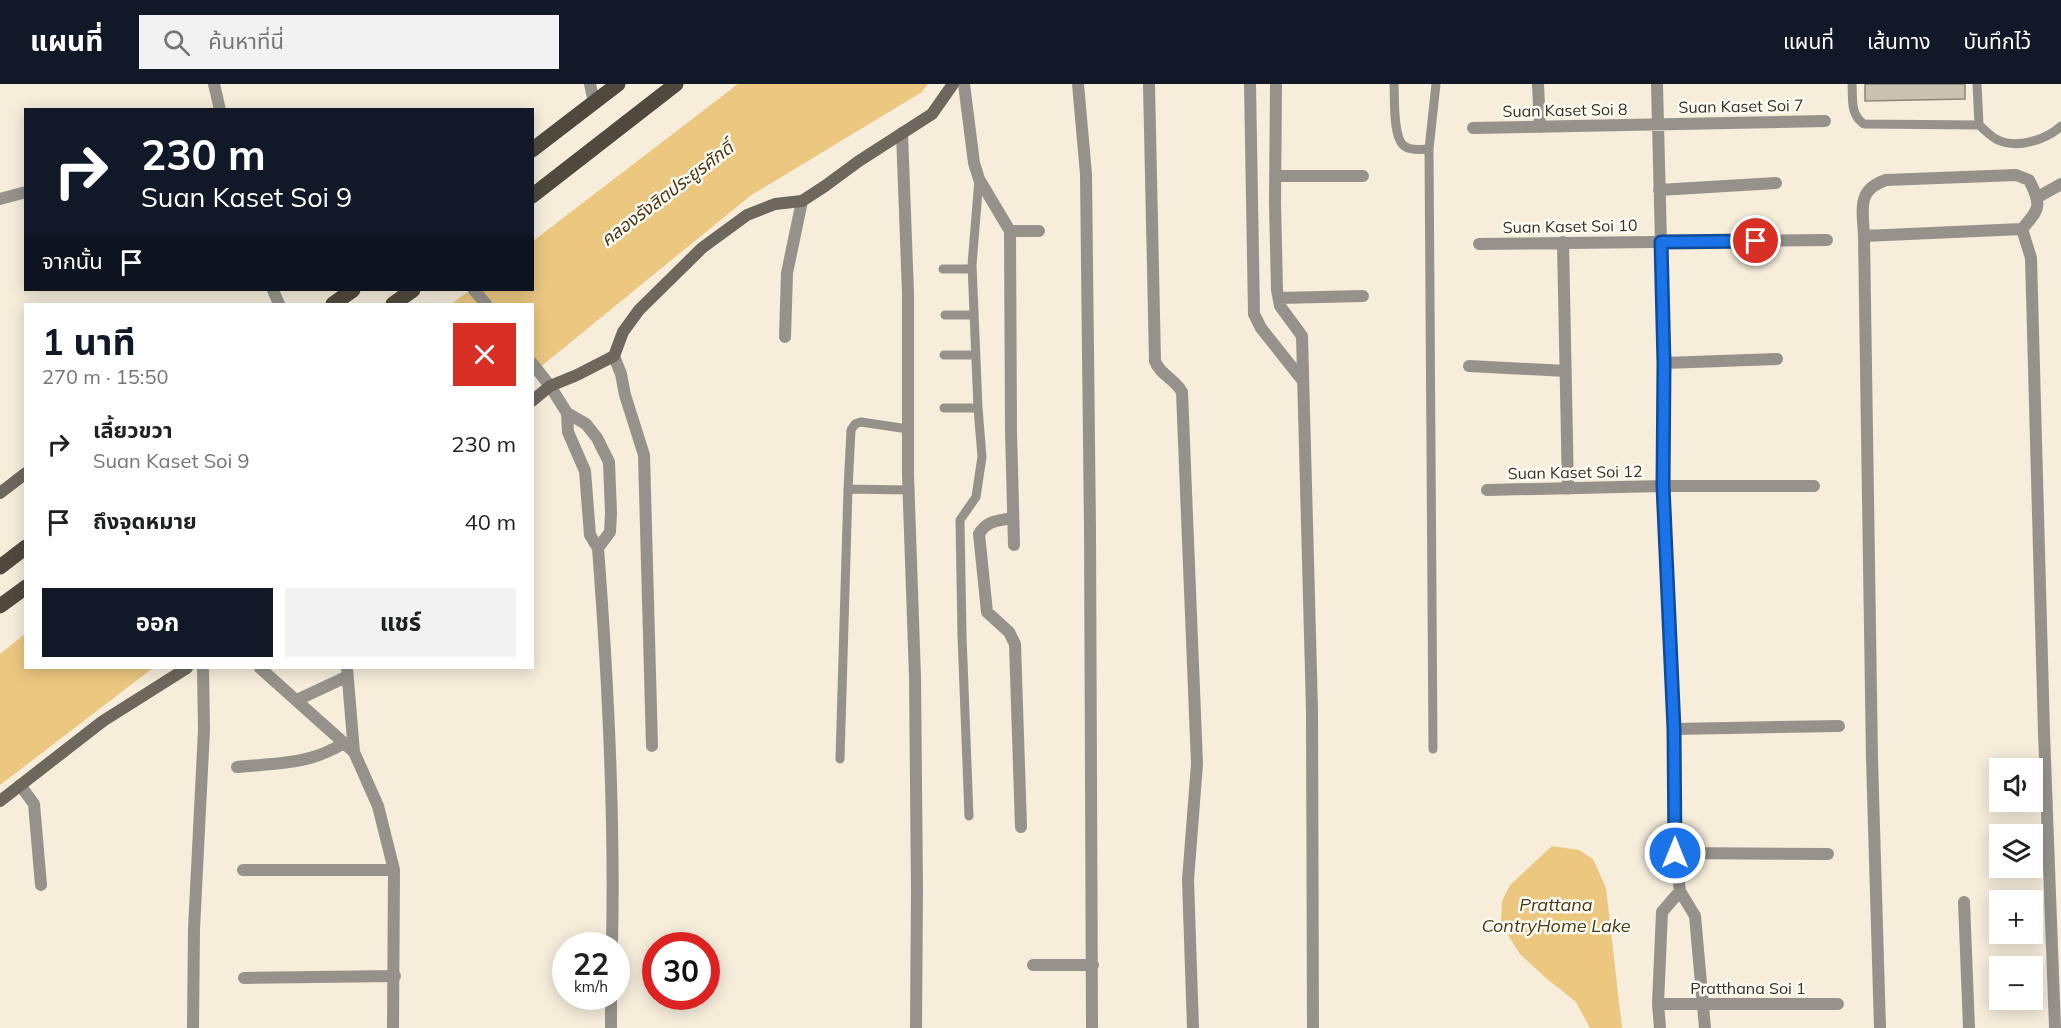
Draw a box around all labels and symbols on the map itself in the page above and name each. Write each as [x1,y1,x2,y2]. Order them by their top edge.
street label: Suan Kaset Soi 7 [1678,95,1804,117]
street label: Suan Kaset Soi 8 [1502,99,1628,121]
water label: คลองรังสิตประยูรศักดิ์ [596,133,741,251]
street label: Suan Kaset Soi 10 [1502,215,1638,237]
pin [1730,215,1781,266]
street label: Suan Kaset Soi 12 [1507,461,1643,483]
position arrow [1643,821,1707,885]
water label: Prattana ContryHome Lake [1481,893,1631,937]
speed limit sign: 30 [642,932,720,1010]
street label: Pratthana Soi 1 [1690,978,1806,998]

